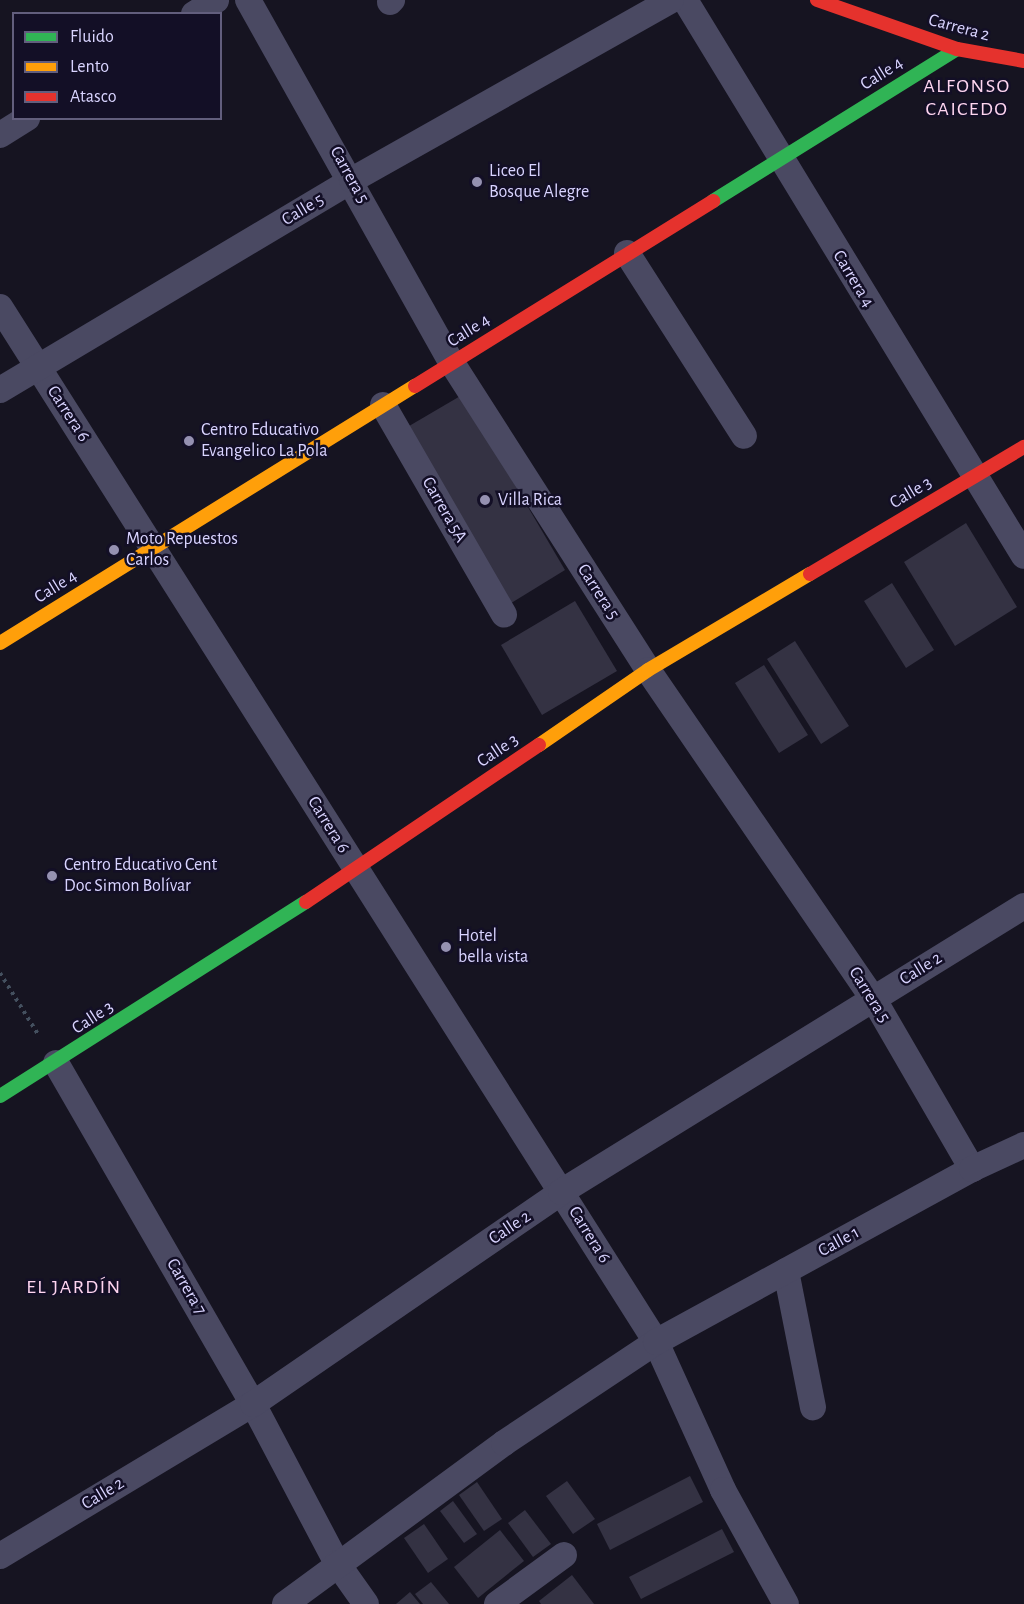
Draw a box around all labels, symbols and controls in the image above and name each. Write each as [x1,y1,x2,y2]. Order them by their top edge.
street label: Carrera 2 [926,9,992,47]
legend [12,12,222,120]
text: Fluido [70,28,114,46]
street label: Calle 4 [857,53,907,95]
text: Lento [70,58,109,76]
district label: ALFONSO CAICEDO [923,75,1011,122]
text: Atasco [70,88,117,106]
street label: Carrera 5 [325,143,373,207]
place label: Liceo El Bosque Alegre [489,161,589,204]
marker: Liceo El Bosque Alegre [470,175,484,189]
street label: Calle 5 [278,189,328,231]
street label: Carrera 4 [828,246,878,312]
street label: Calle 4 [444,310,494,352]
street label: Carrera 6 [42,382,94,446]
place label: Centro Educativo Evangelico La Pola [201,420,327,462]
marker: Centro Educativo Evangelico La Pola [182,434,196,448]
street label: Calle 3 [886,472,936,514]
street label: Carrera 5A [417,473,471,547]
place label: Villa Rica [498,489,562,511]
marker: Villa Rica [476,491,494,509]
place label: Moto Repuestos Carlos [126,529,238,572]
marker: Moto Repuestos Carlos [107,543,121,557]
street label: Carrera 5 [572,560,624,624]
street label: Calle 4 [31,566,81,608]
street label: Calle 3 [473,729,523,773]
street label: Carrera 6 [302,793,354,857]
place label: Centro Educativo Cent Doc Simon Bolívar [64,855,217,898]
marker: Centro Educativo Cent Doc Simon Bolívar [45,869,59,883]
place label: Hotel bella vista [458,926,528,968]
marker: Hotel bella vista [439,940,453,954]
street label: Calle 2 [896,948,946,990]
street label: Carrera 5 [843,963,895,1027]
street label: Calle 3 [68,997,118,1039]
street label: Carrera 6 [563,1203,615,1267]
street label: Calle 2 [485,1206,535,1250]
street label: Calle 1 [815,1222,863,1262]
street label: Carrera 7 [161,1255,211,1319]
district label: EL JARDÍN [26,1275,122,1299]
street label: Calle 2 [78,1473,128,1515]

